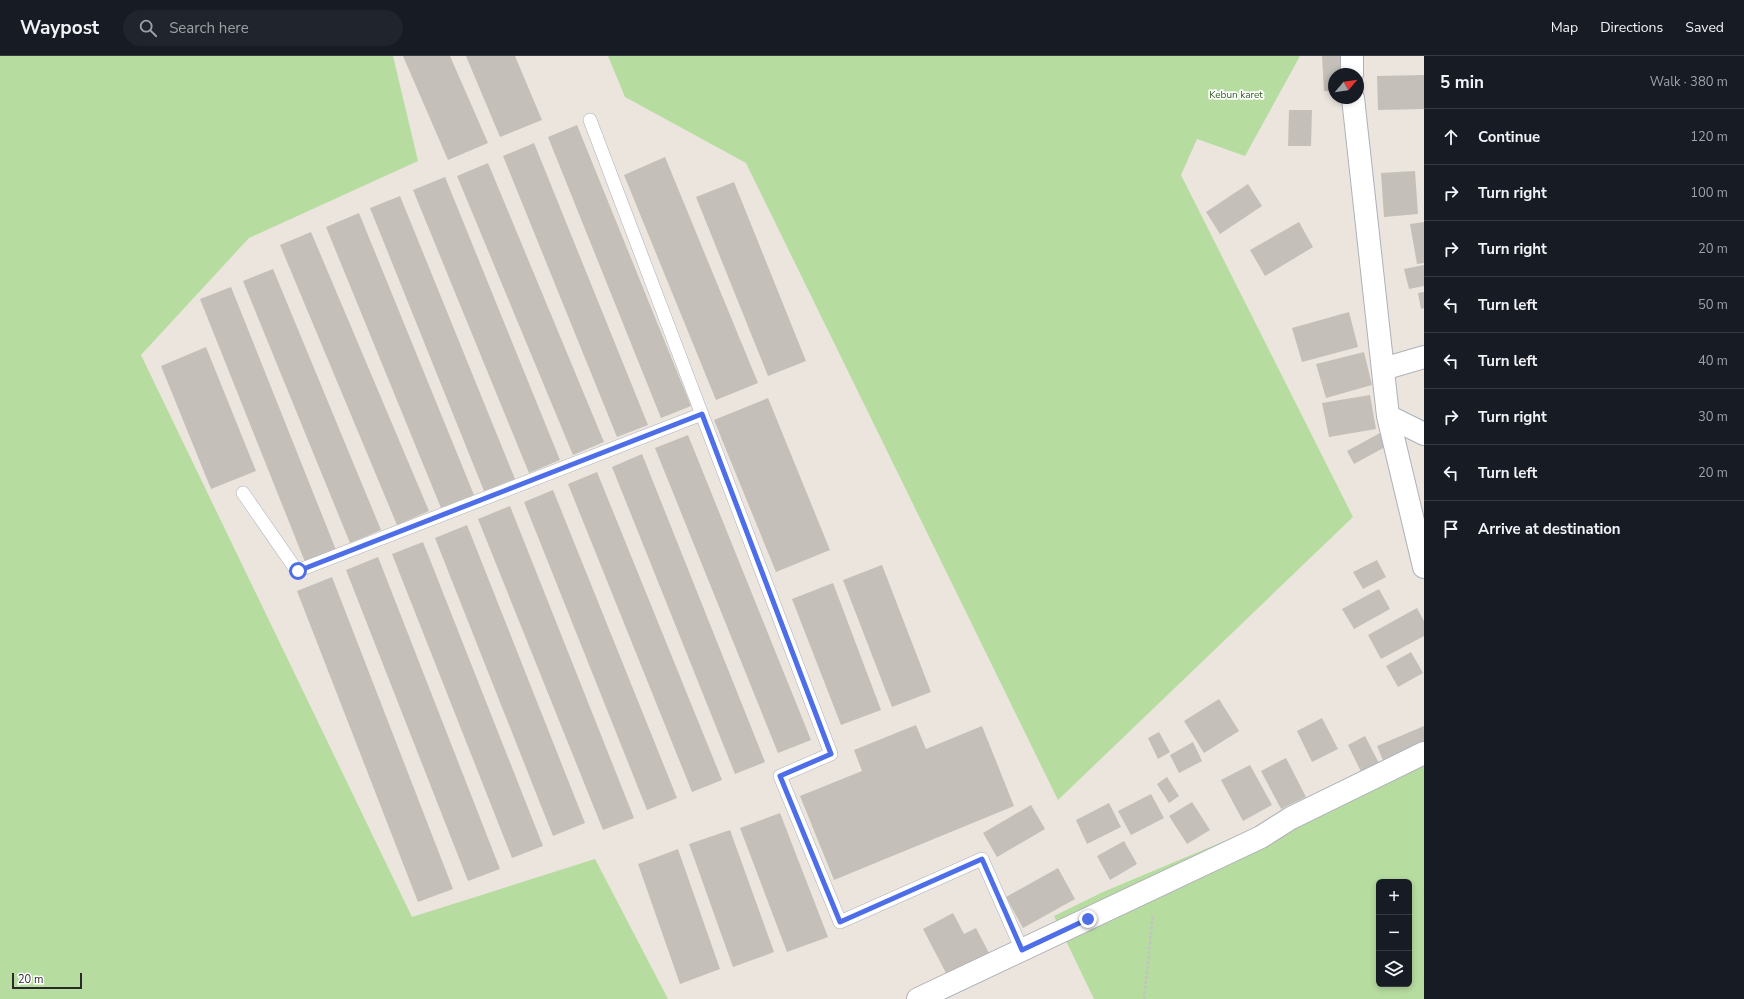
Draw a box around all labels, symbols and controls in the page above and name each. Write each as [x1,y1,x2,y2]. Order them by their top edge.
search box [123,10,403,46]
text: Waypost [20,15,99,41]
icon: search [137,17,159,39]
text: Search here [169,18,249,38]
text: Map [1551,18,1578,37]
text: Directions [1600,18,1663,37]
text: Saved [1685,18,1724,37]
north arrow [1328,68,1364,104]
text: 5 min [1440,71,1484,94]
text: Walk · 380 m [1650,73,1728,91]
park label: Kebun karet [1209,88,1263,102]
icon: ahead [1440,126,1462,148]
text: Continue [1478,127,1540,147]
text: 120 m [1690,128,1728,146]
icon: right [1440,182,1462,204]
text: Turn right [1478,183,1547,203]
text: 100 m [1690,184,1728,202]
icon: right [1440,238,1462,260]
text: Turn right [1478,239,1547,259]
text: 20 m [1698,240,1728,258]
icon: left [1440,294,1462,316]
text: Turn left [1478,295,1537,315]
text: 50 m [1698,296,1728,314]
icon: left [1440,350,1462,372]
text: Turn left [1478,351,1537,371]
text: 40 m [1698,352,1728,370]
icon: right [1440,406,1462,428]
text: Turn right [1478,407,1547,427]
text: 30 m [1698,408,1728,426]
icon: left [1440,462,1462,484]
text: Turn left [1478,463,1537,483]
text: 20 m [1698,464,1728,482]
icon: arrive [1440,518,1462,540]
text: Arrive at destination [1478,519,1621,539]
route start [289,562,307,580]
map controls [1376,879,1412,987]
button: + [1376,879,1412,915]
route end [1079,910,1097,928]
button: − [1376,915,1412,951]
button: layers [1376,951,1412,987]
scale bar [12,971,82,990]
text: 20 m [18,972,43,987]

